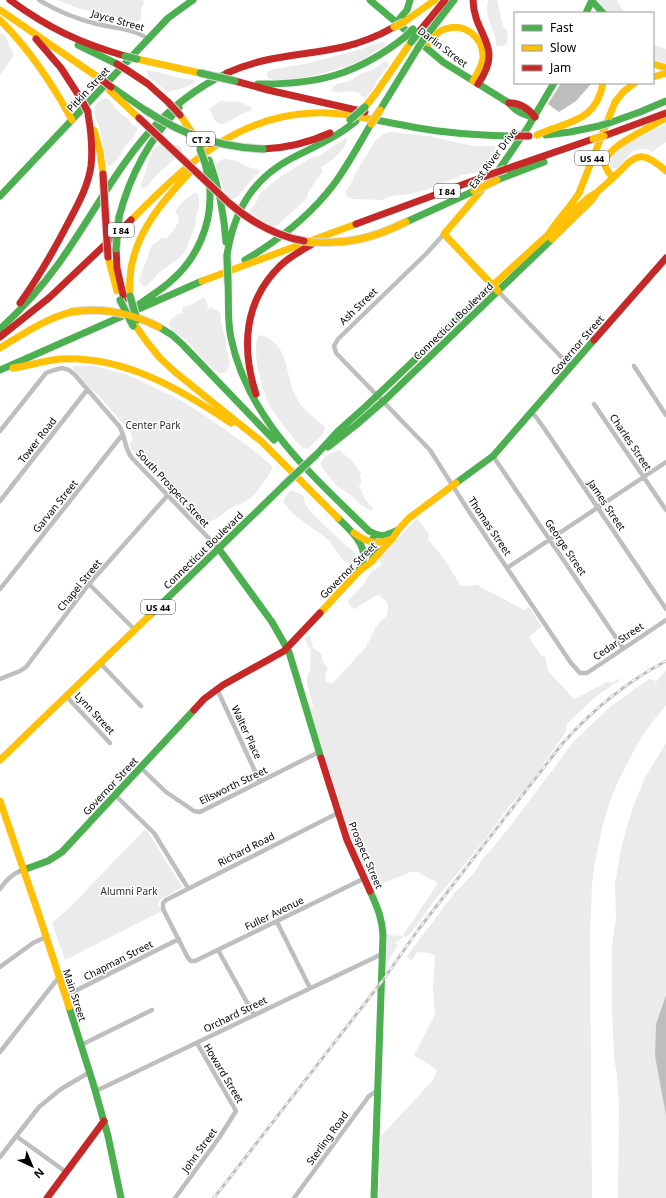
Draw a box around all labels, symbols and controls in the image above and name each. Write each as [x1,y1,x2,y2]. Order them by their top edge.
street label: Jayce Street [89,5,146,34]
legend [514,12,654,84]
text: Fast [550,19,574,36]
street label: Darlin Street [415,24,471,71]
text: Slow [550,39,577,56]
text: Jam [549,59,571,76]
street label: Pitkin Street [63,63,113,115]
street label: East River Drive [465,124,521,191]
road number: CT 2 [187,132,215,146]
road number: US 44 [575,151,609,165]
road number: I 84 [434,184,460,198]
road number: I 84 [108,223,134,237]
street label: Connecticut Boulevard [410,279,496,363]
street label: Ash Street [336,284,380,328]
street label: Governor Street [547,312,607,378]
street label: Charles Street [607,411,655,473]
street label: Tower Road [15,414,59,466]
park label: Center Park [125,418,181,432]
street label: South Prospect Street [133,446,213,530]
street label: Garvan Street [29,476,81,535]
street label: James Street [584,476,629,534]
street label: Thomas Street [465,494,515,558]
street label: Connecticut Boulevard [160,508,246,592]
street label: George Street [542,516,590,578]
street label: Governor Street [317,538,380,601]
street label: Chapel Street [54,556,105,614]
road number: US 44 [141,600,175,614]
street label: Cedar Street [590,619,646,663]
street label: Lynn Street [72,689,119,738]
street label: Walter Place [228,703,266,762]
street label: Governor Street [79,754,141,818]
street label: Ellsworth Street [197,762,270,807]
street label: Prospect Street [346,819,387,891]
street label: Richard Road [215,829,277,869]
park label: Alumni Park [101,884,158,898]
street label: Fuller Avenue [242,893,306,933]
street label: Chapman Street [81,936,155,983]
street label: Main Street [60,967,90,1023]
street label: Orchard Street [201,992,269,1035]
street label: Howard Street [201,1041,248,1106]
street label: Sterling Road [303,1108,351,1168]
street label: John Street [178,1125,220,1176]
north arrow [12,1146,52,1186]
text: N [31,1165,48,1182]

